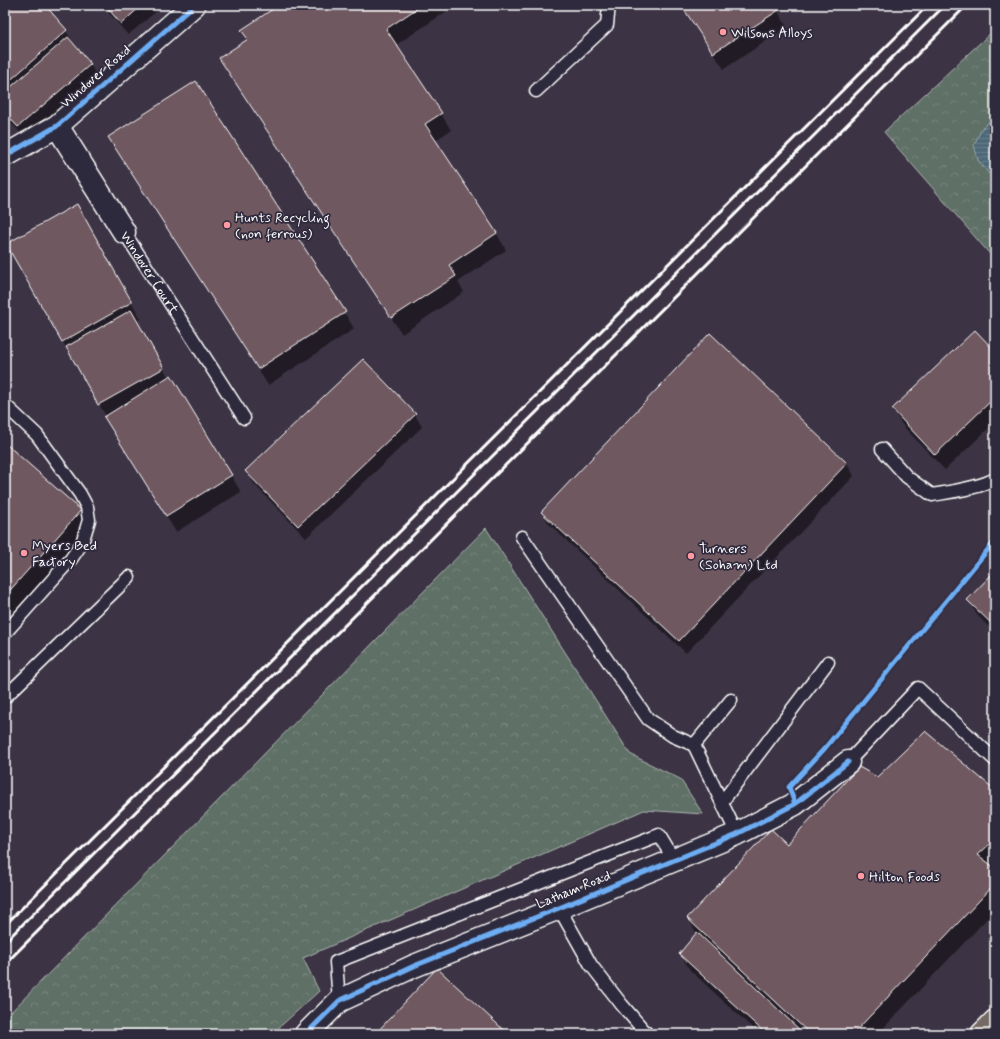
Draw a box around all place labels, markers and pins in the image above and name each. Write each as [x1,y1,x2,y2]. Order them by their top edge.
place label: Wilsons Alloys [731,24,813,42]
marker: Wilsons Alloys [718,27,728,37]
place label: Hunts Recycling (non ferrous) [235,209,330,243]
marker: Hunts Recycling (non ferrous) [222,220,232,230]
place label: Myers Bed Factory [32,537,97,571]
place label: Turners (Soham) Ltd [699,540,778,574]
marker: Myers Bed Factory [19,548,29,558]
marker: Turners (Soham) Ltd [686,551,696,561]
place label: Hilton Foods [869,868,940,886]
marker: Hilton Foods [856,871,866,881]

